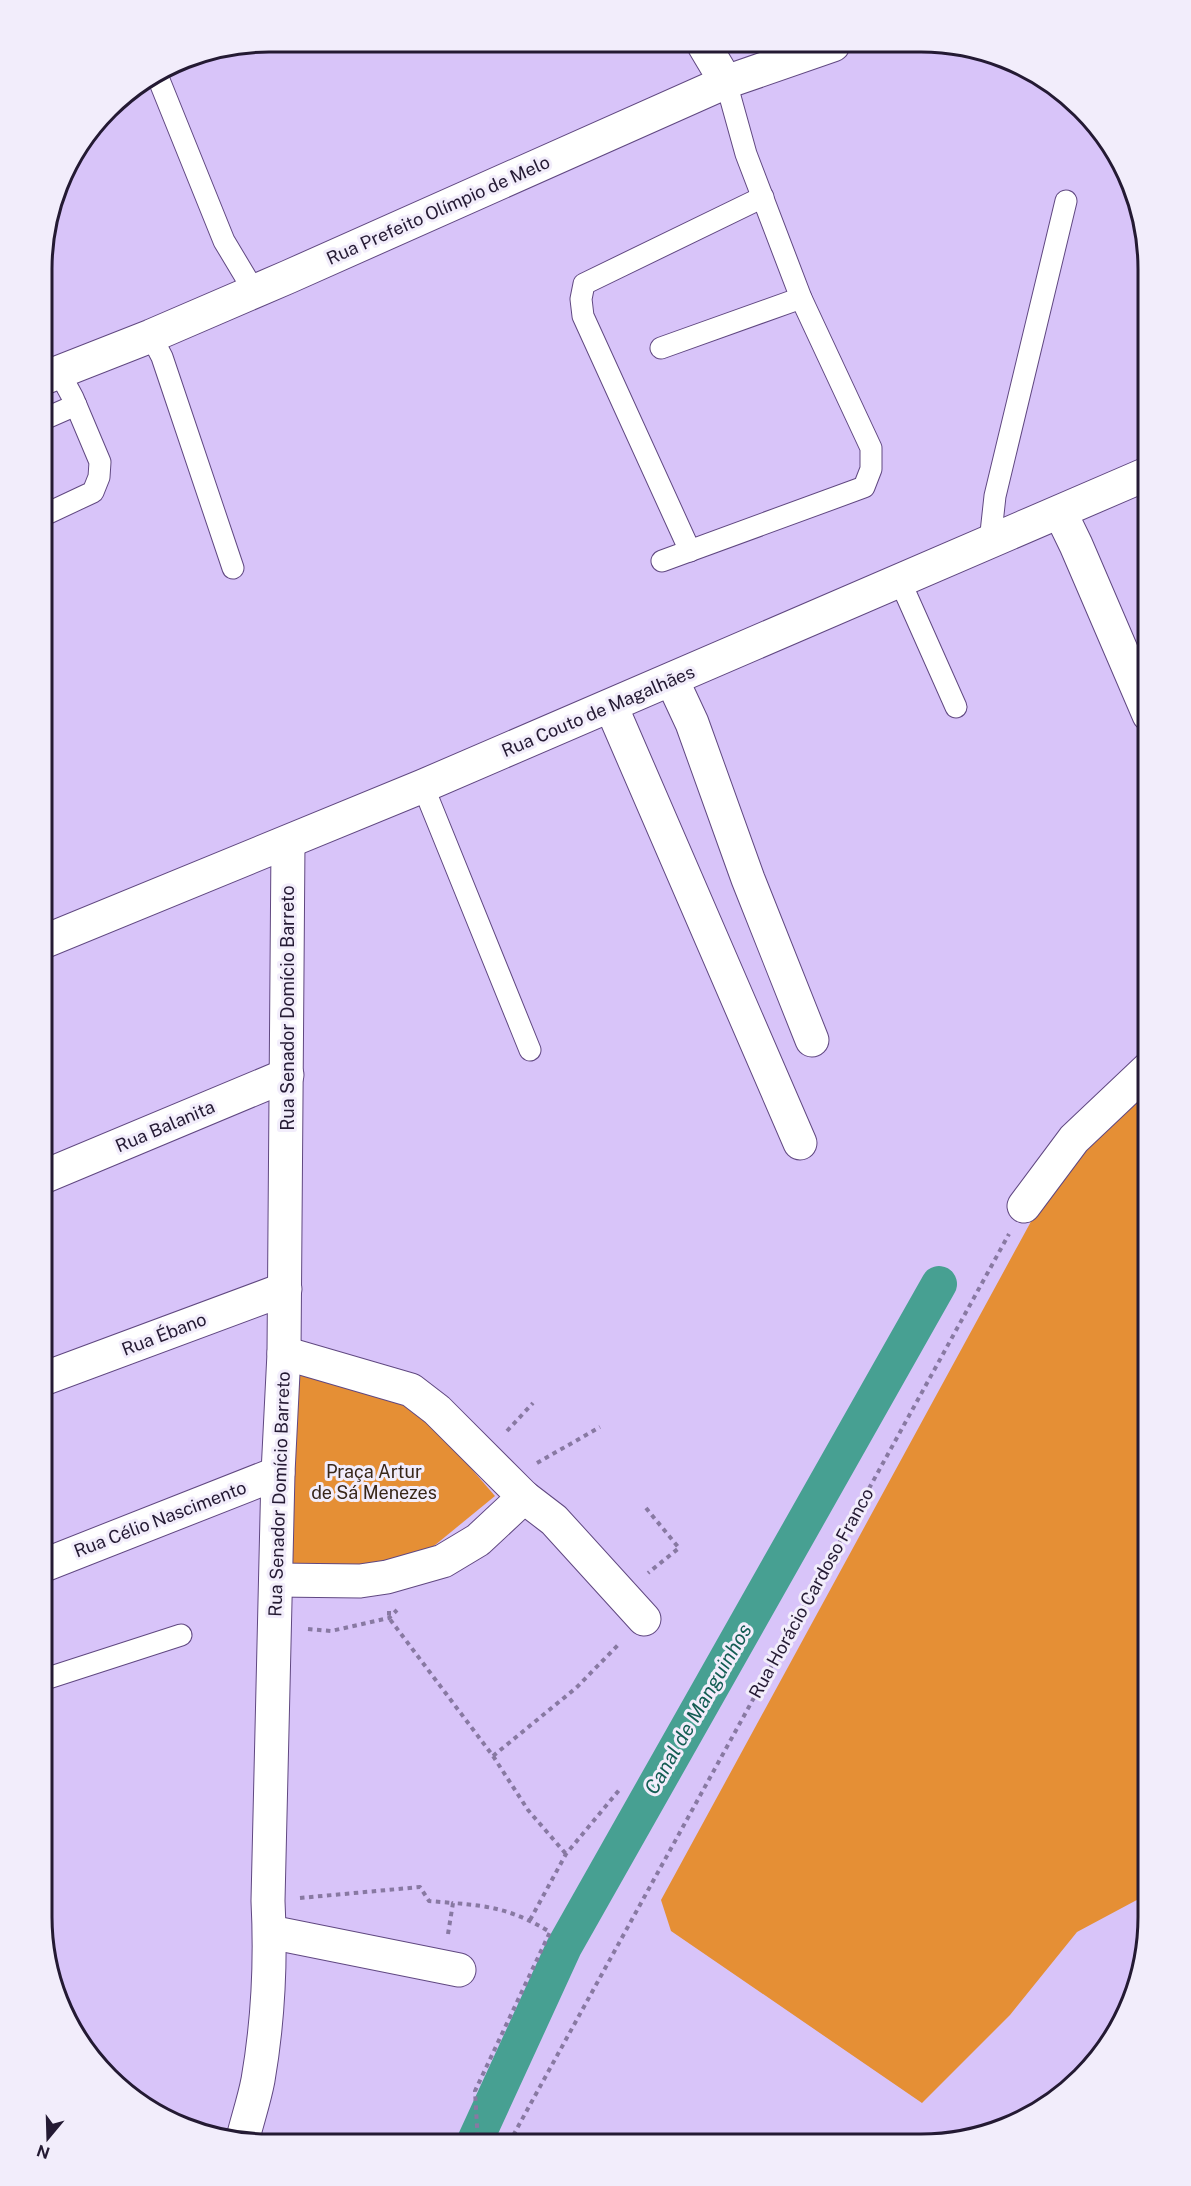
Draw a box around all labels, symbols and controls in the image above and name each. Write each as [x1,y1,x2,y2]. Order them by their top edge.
street label: Rua Prefeito Olímpio de Melo [323,151,553,269]
street label: Rua Couto de Magalhães [498,661,698,761]
street label: Rua Senador Domício Barreto [277,885,298,1131]
street label: Rua Balanita [112,1096,218,1156]
street label: Rua Ébano [118,1307,209,1360]
street label: Rua Senador Domício Barreto [264,1371,294,1617]
park label: Praça Artur de Sá Menezes [311,1461,437,1503]
street label: Rua Célio Nascimento [71,1476,249,1562]
street label: Rua Horácio Cardoso Franco [744,1484,878,1702]
water label: Canal de Manguinhos [639,1619,757,1799]
north arrow [18,2108,78,2168]
text: N [34,2141,52,2163]

